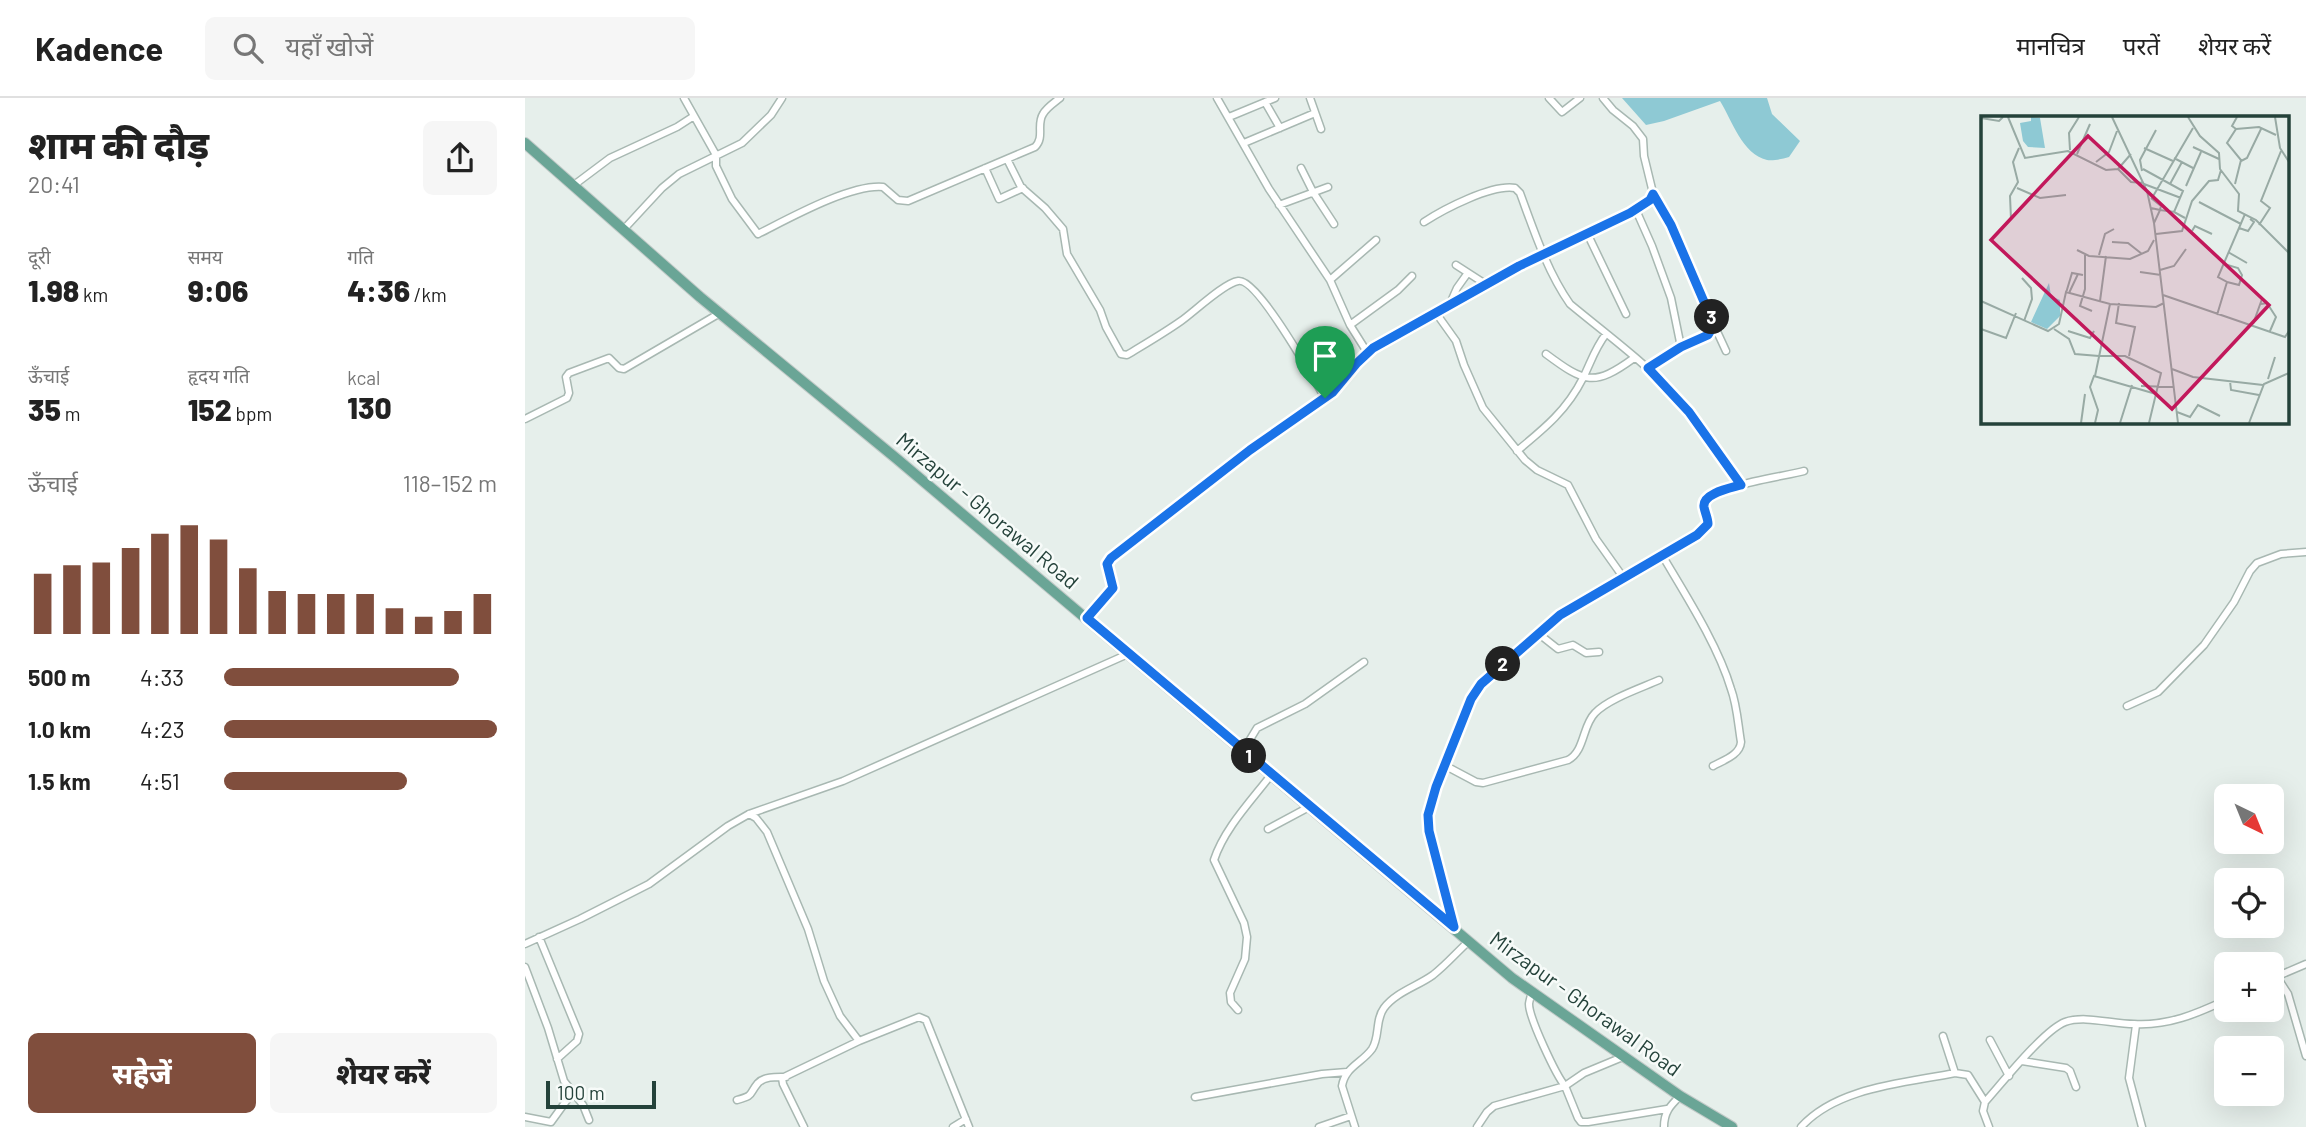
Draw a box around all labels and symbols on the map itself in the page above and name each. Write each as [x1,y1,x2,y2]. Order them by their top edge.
inset map [1981,116,2289,424]
pin: 3 [1695,300,1729,334]
pin [1295,326,1355,398]
street label: Mirzapur - Ghorawal Road [892,426,1084,594]
pin: 2 [1485,646,1521,682]
pin: 1 [1231,738,1267,774]
north arrow [2214,784,2284,854]
street label: Mirzapur - Ghorawal Road [1486,925,1686,1081]
scale bar [546,1078,656,1110]

